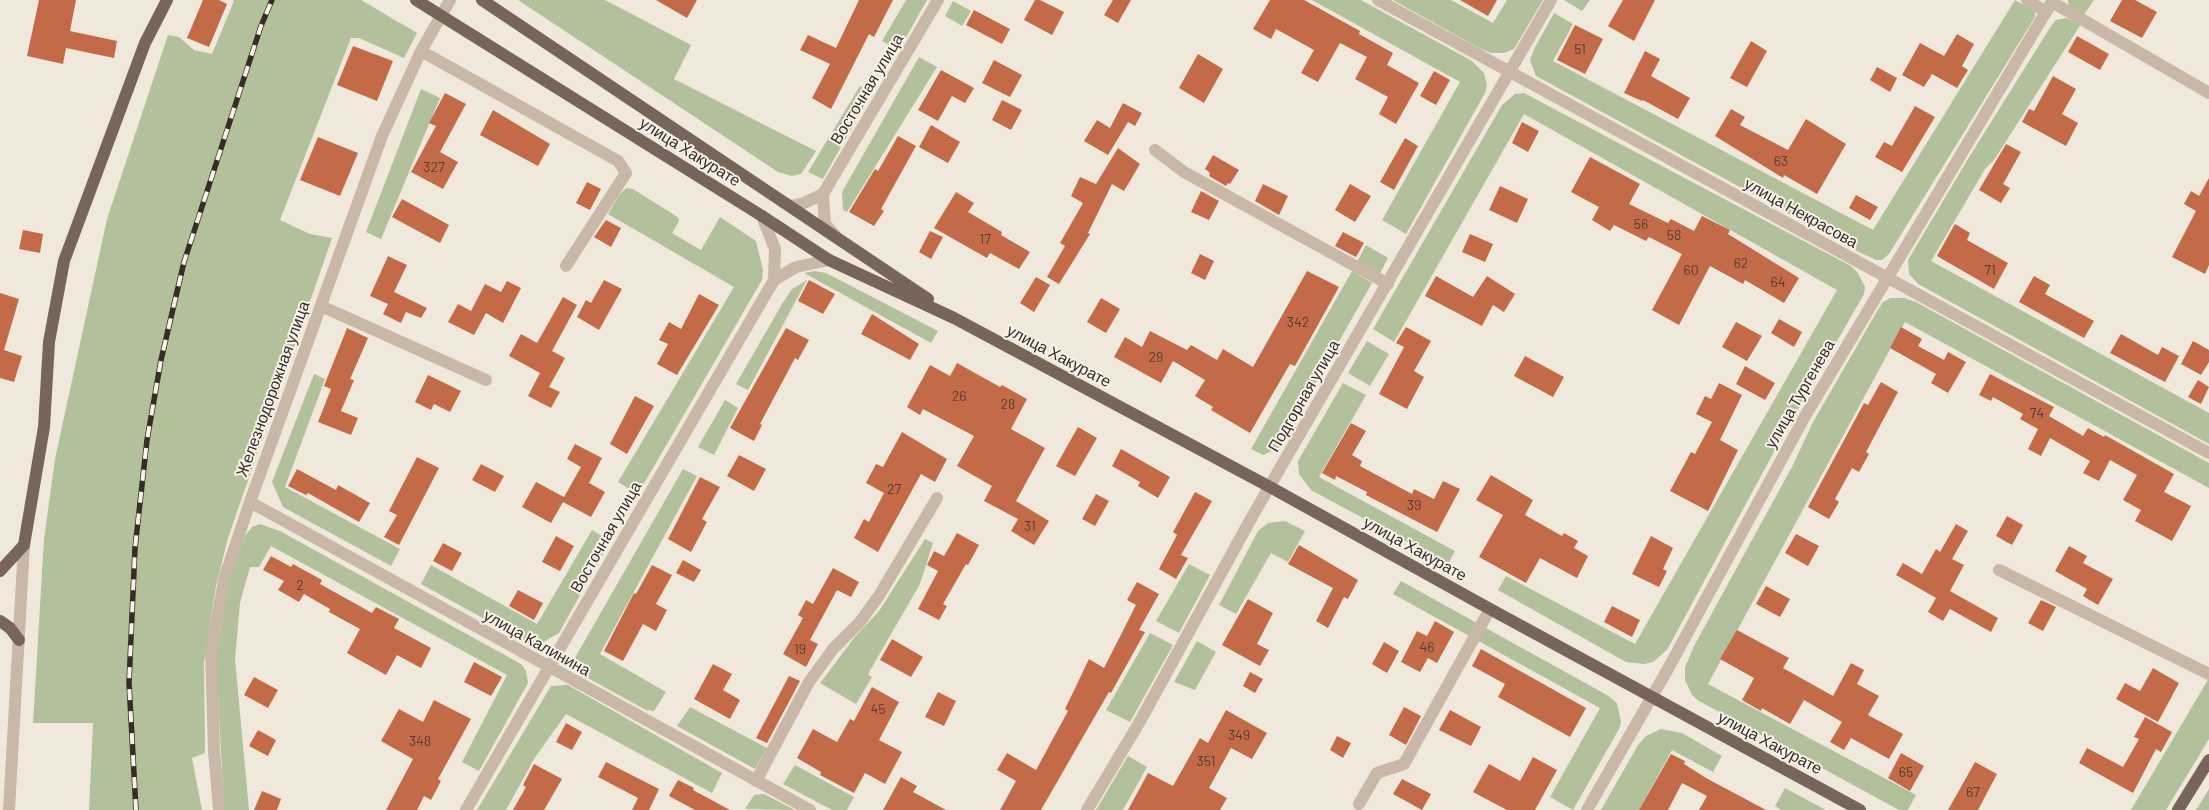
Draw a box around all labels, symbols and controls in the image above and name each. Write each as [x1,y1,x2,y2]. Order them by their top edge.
street label: Восточная улица [827,30,907,148]
house number: 51 [1574,41,1586,57]
street label: улица Хакурате [636,113,744,191]
house number: 63 [1774,153,1788,169]
house number: 327 [423,159,445,175]
street label: улица Некрасова [1741,174,1861,252]
house number: 56 [1634,216,1648,232]
house number: 58 [1667,227,1681,243]
house number: 17 [979,231,991,247]
house number: 62 [1734,255,1748,271]
house number: 60 [1683,262,1699,278]
house number: 71 [1984,262,1996,278]
house number: 64 [1771,274,1785,290]
street label: Железнодорожная улица [232,298,314,480]
house number: 342 [1287,314,1309,330]
street label: улица Хакурате [1004,320,1114,392]
street label: улица Тургенева [1761,336,1839,452]
street label: Подгорная улица [1264,337,1344,455]
house number: 29 [1149,349,1163,365]
house number: 26 [952,388,966,404]
house number: 28 [1001,396,1015,412]
house number: 74 [2030,405,2044,421]
street label: Восточная улица [566,478,646,596]
house number: 27 [887,481,901,497]
house number: 39 [1407,497,1421,513]
street label: улица Хакурате [1360,513,1470,585]
house number: 31 [1024,518,1036,534]
house number: 2 [296,577,304,593]
street label: улица Калинина [480,606,594,680]
house number: 46 [1420,639,1434,655]
house number: 19 [794,641,806,657]
house number: 45 [871,701,885,717]
street label: улица Хакурате [1715,707,1825,779]
house number: 349 [1228,727,1250,743]
house number: 348 [409,733,431,749]
house number: 351 [1197,753,1215,769]
house number: 65 [1899,764,1913,780]
house number: 67 [1966,784,1980,800]

